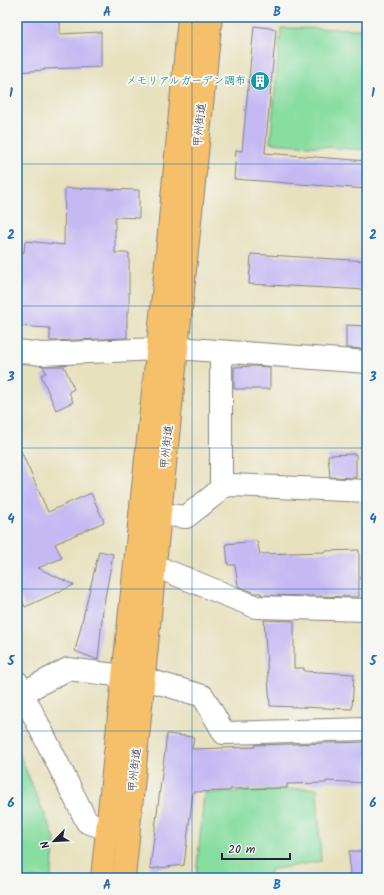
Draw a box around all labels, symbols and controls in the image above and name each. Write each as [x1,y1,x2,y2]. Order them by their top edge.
text: A [103,2,111,23]
text: B [273,2,281,23]
building icon: メモリアルガーデン調布 [249,70,271,92]
place label: メモリアルガーデン調布 [126,72,246,90]
text: 1 [9,83,13,104]
text: 1 [371,83,375,104]
street label: 甲州街道 [189,102,211,148]
text: 2 [7,225,15,246]
text: 2 [369,225,377,246]
text: 3 [6,367,15,388]
text: 3 [368,367,377,388]
street label: 甲州街道 [156,424,178,470]
text: 4 [7,509,15,530]
text: 4 [369,509,377,530]
text: 5 [7,651,16,672]
text: 5 [369,651,378,672]
street label: 甲州街道 [124,747,146,793]
text: 6 [7,793,15,814]
text: 6 [369,793,377,814]
north arrow [34,821,74,861]
scale bar [222,835,290,861]
text: N [36,838,55,851]
text: 20 m [228,840,256,859]
text: A [103,875,111,895]
text: B [273,875,281,895]

